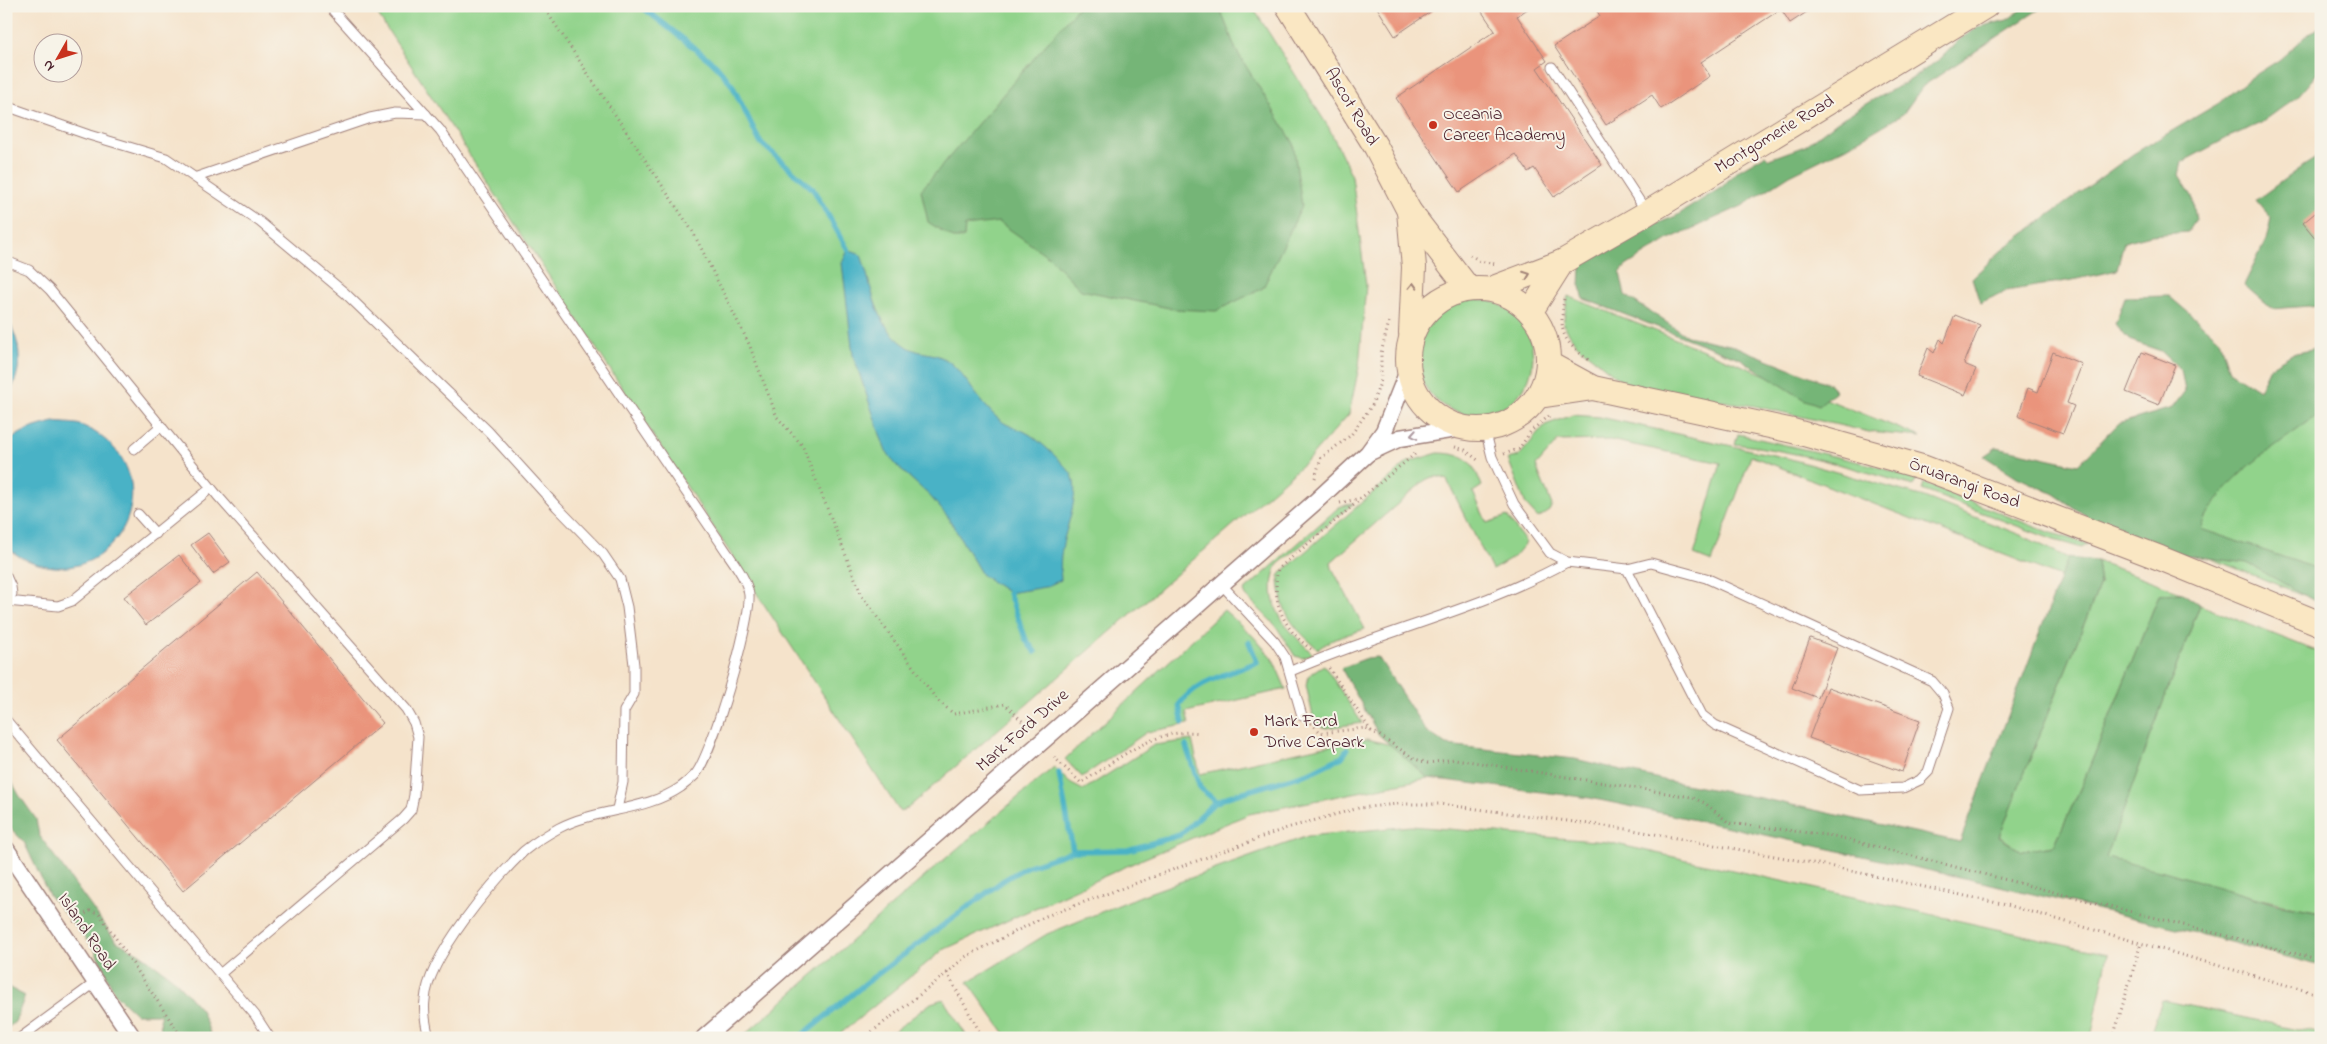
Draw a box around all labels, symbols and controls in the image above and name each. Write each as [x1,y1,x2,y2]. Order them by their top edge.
north arrow [32,32,82,82]
text: N [38,55,60,76]
street label: Ascot Road [1317,63,1385,151]
street label: Montgomerie Road [1710,89,1840,182]
place label: Oceania Career Academy [1443,102,1565,149]
marker: Oceania Career Academy [1427,119,1439,131]
one-way arrow [1522,271,1530,281]
one-way arrow [1408,281,1419,289]
one-way arrow [1409,430,1418,440]
street label: Ōruarangi Road [1904,452,2023,517]
street label: Mark Ford Drive [971,683,1076,779]
place label: Mark Ford Drive Carpark [1263,709,1364,756]
marker: Mark Ford Drive Carpark [1248,726,1260,738]
street label: Island Road [50,888,122,976]

